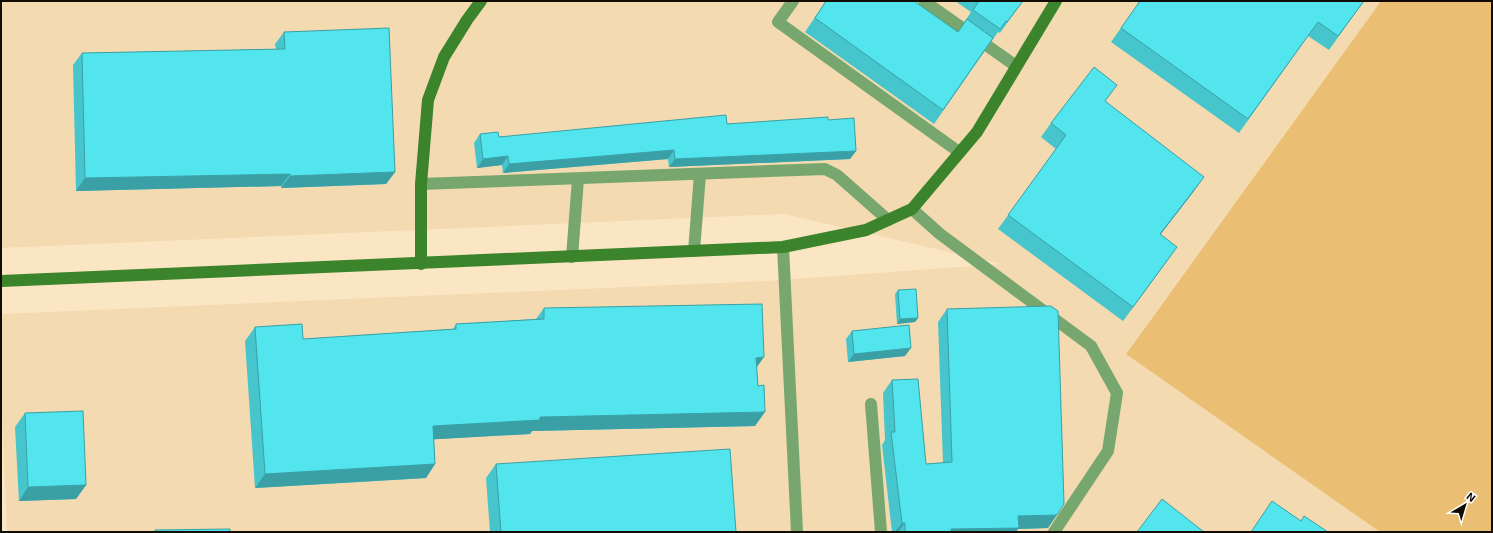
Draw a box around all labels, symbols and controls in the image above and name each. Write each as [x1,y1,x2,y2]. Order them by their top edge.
north arrow [1445,485,1485,525]
text: N [1464,489,1479,504]

